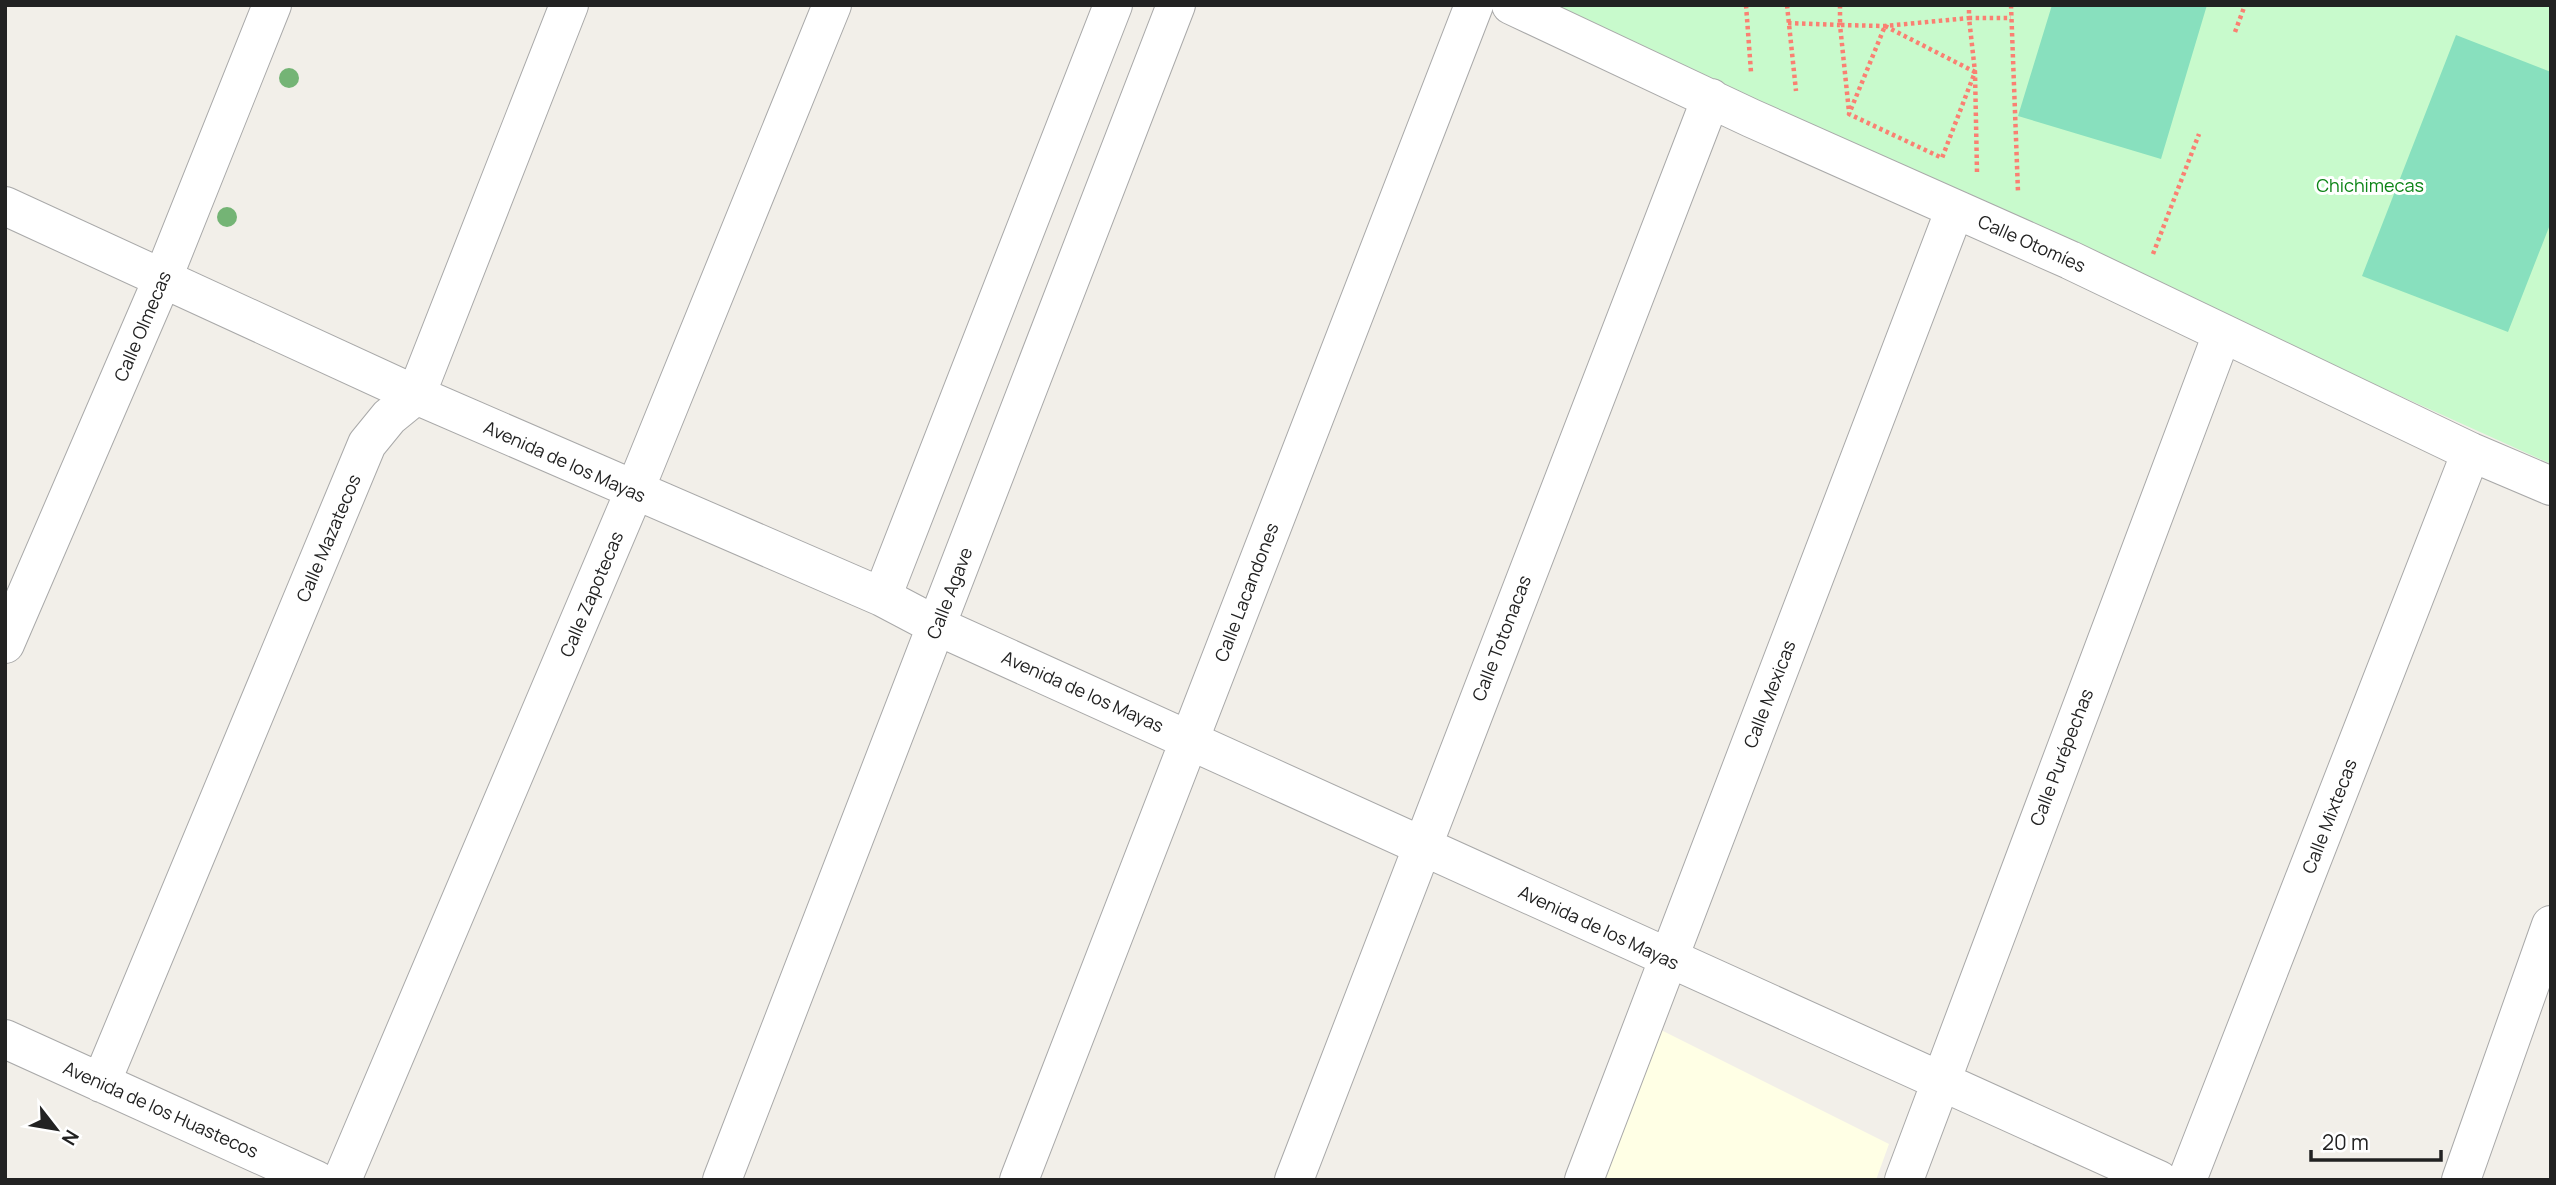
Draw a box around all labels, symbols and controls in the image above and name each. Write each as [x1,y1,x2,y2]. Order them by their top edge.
park label: Chichimecas [2316,173,2424,197]
street label: Calle Otomíes [1974,209,2090,277]
street label: Calle Olmecas [108,267,176,385]
street label: Avenida de los Mayas [480,415,650,507]
street label: Calle Mazatecos [290,470,366,606]
street label: Calle Lacandones [1208,519,1284,665]
street label: Calle Zapotecas [554,527,628,661]
street label: Calle Agave [921,544,977,642]
street label: Calle Totonacas [1466,572,1536,704]
street label: Calle Mexicas [1737,637,1801,751]
street label: Avenida de los Mayas [998,645,1168,737]
street label: Calle Purépechas [2024,685,2098,829]
street label: Calle Mixtecas [2296,755,2362,877]
street label: Avenida de los Mayas [1515,879,1683,975]
street label: Avenida de los Huastecos [60,1055,262,1163]
north arrow [21,1094,91,1164]
scale bar [2311,1118,2440,1162]
text: N [56,1125,85,1150]
text: 20 m [2322,1128,2369,1156]

